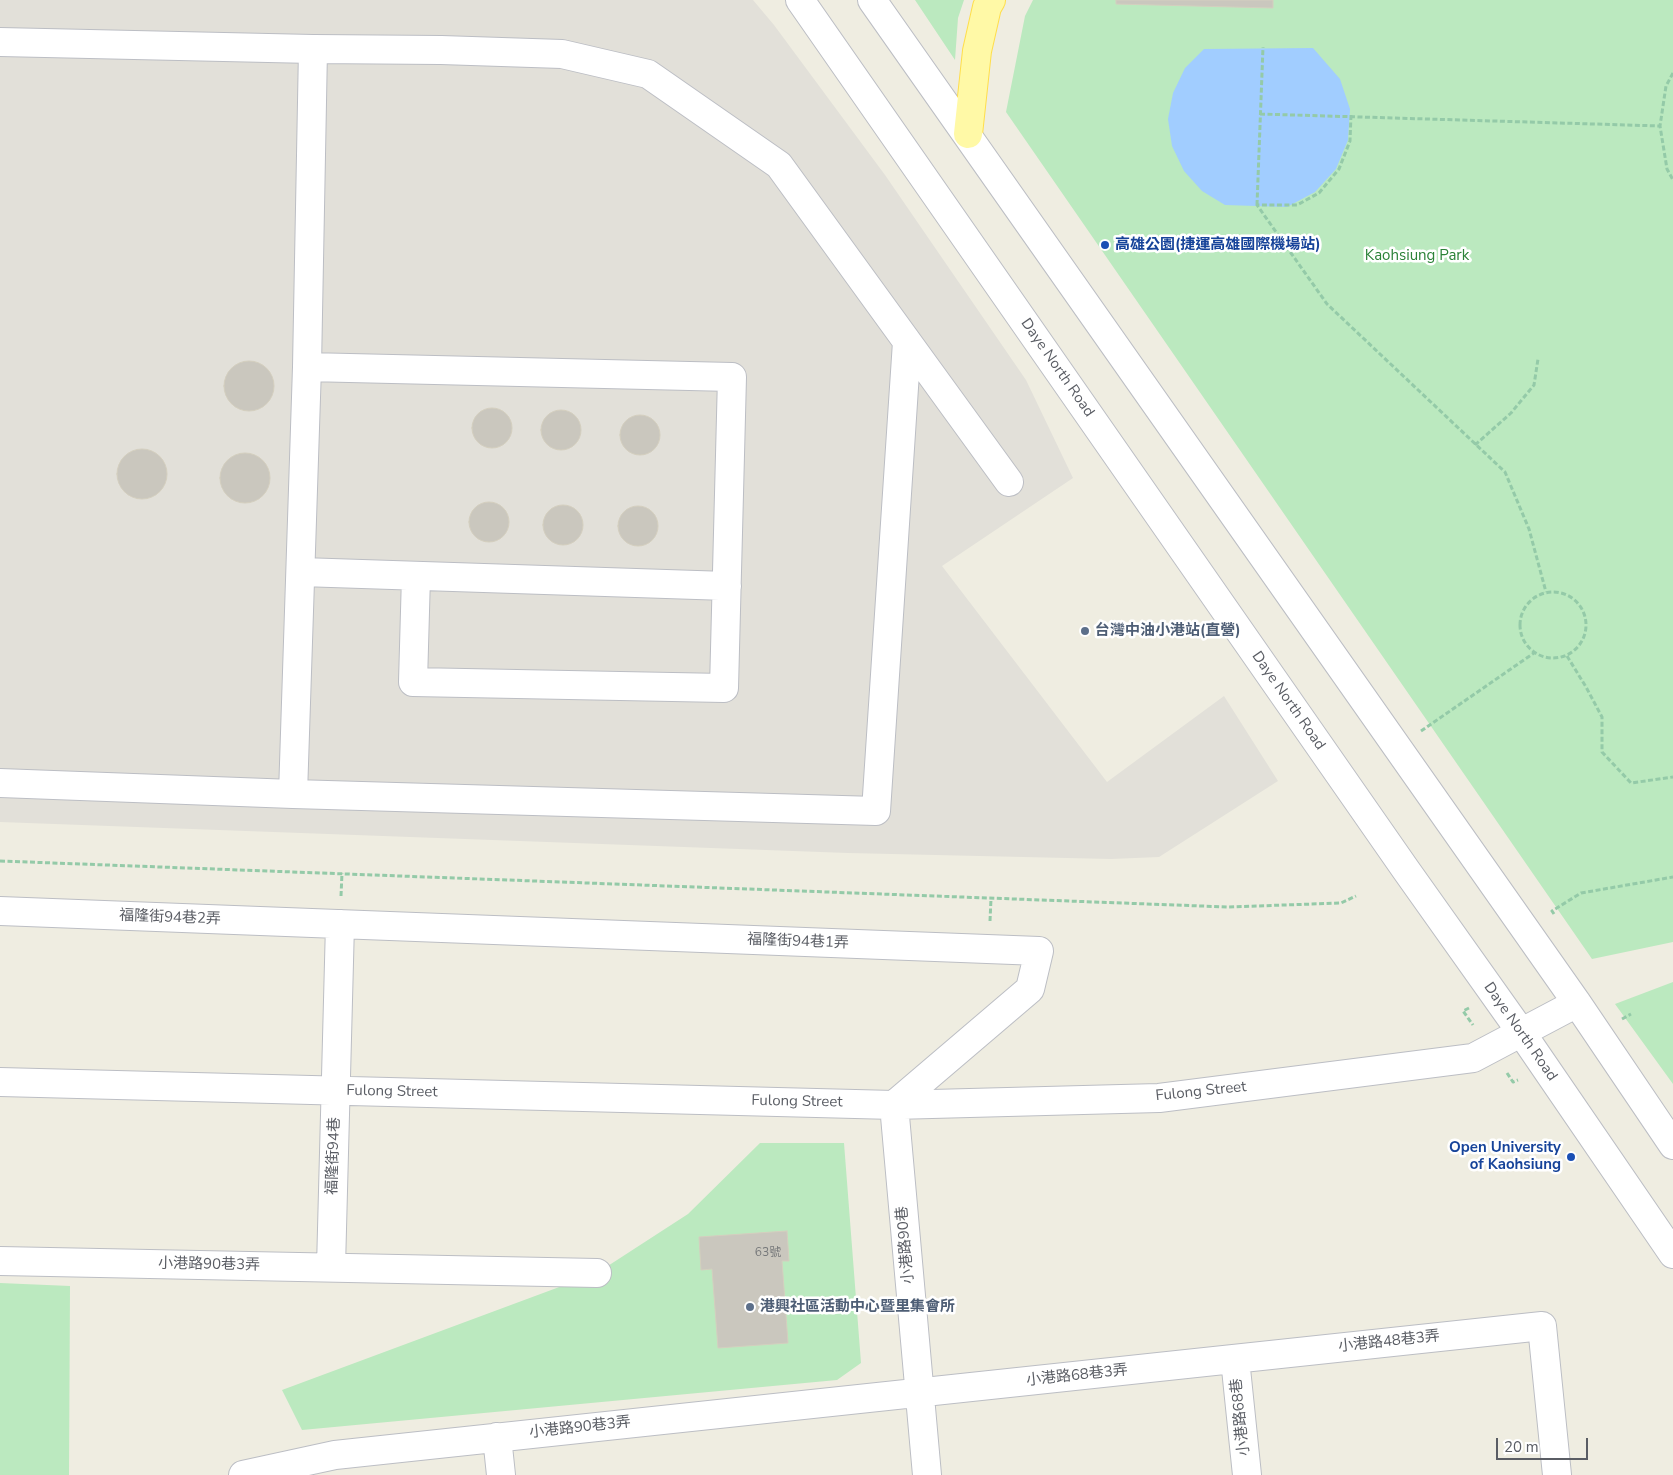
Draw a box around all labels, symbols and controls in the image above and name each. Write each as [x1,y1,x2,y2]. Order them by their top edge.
place label: 高雄公園(捷運高雄國際機場站) [1115,236,1321,254]
marker: 高雄公園(捷運高雄國際機場站) [1099,239,1111,251]
park label: Kaohsiung Park [1365,247,1469,265]
street label: Daye North Road [1016,315,1098,421]
place label: 台灣中油小港站(直營) [1095,622,1241,640]
marker: 台灣中油小港站(直營) [1079,625,1091,637]
street label: Daye North Road [1247,648,1329,754]
street label: 福隆街94巷2弄 [119,907,221,929]
street label: 福隆街94巷1弄 [747,931,849,953]
street label: Daye North Road [1479,979,1561,1085]
street label: Fulong Street [1155,1078,1247,1106]
street label: Fulong Street [346,1082,438,1102]
street label: Fulong Street [751,1092,843,1112]
street label: 福隆街94巷 [324,1117,344,1195]
place label: Open University of Kaohsiung [1449,1139,1561,1174]
marker: Open University of Kaohsiung [1565,1151,1577,1163]
street label: 小港路90巷 [894,1205,918,1285]
house number: 63號 [755,1246,781,1260]
street label: 小港路90巷3弄 [158,1255,260,1275]
place label: 港興社區活動中心暨里集會所 [760,1298,955,1316]
marker: 港興社區活動中心暨里集會所 [744,1301,756,1313]
street label: 小港路48巷3弄 [1337,1328,1441,1356]
street label: 小港路68巷3弄 [1025,1362,1129,1390]
street label: 小港路68巷 [1228,1377,1254,1457]
street label: 小港路90巷3弄 [528,1414,632,1442]
scale bar [1498,1428,1590,1460]
text: 20 m [1504,1437,1539,1457]

